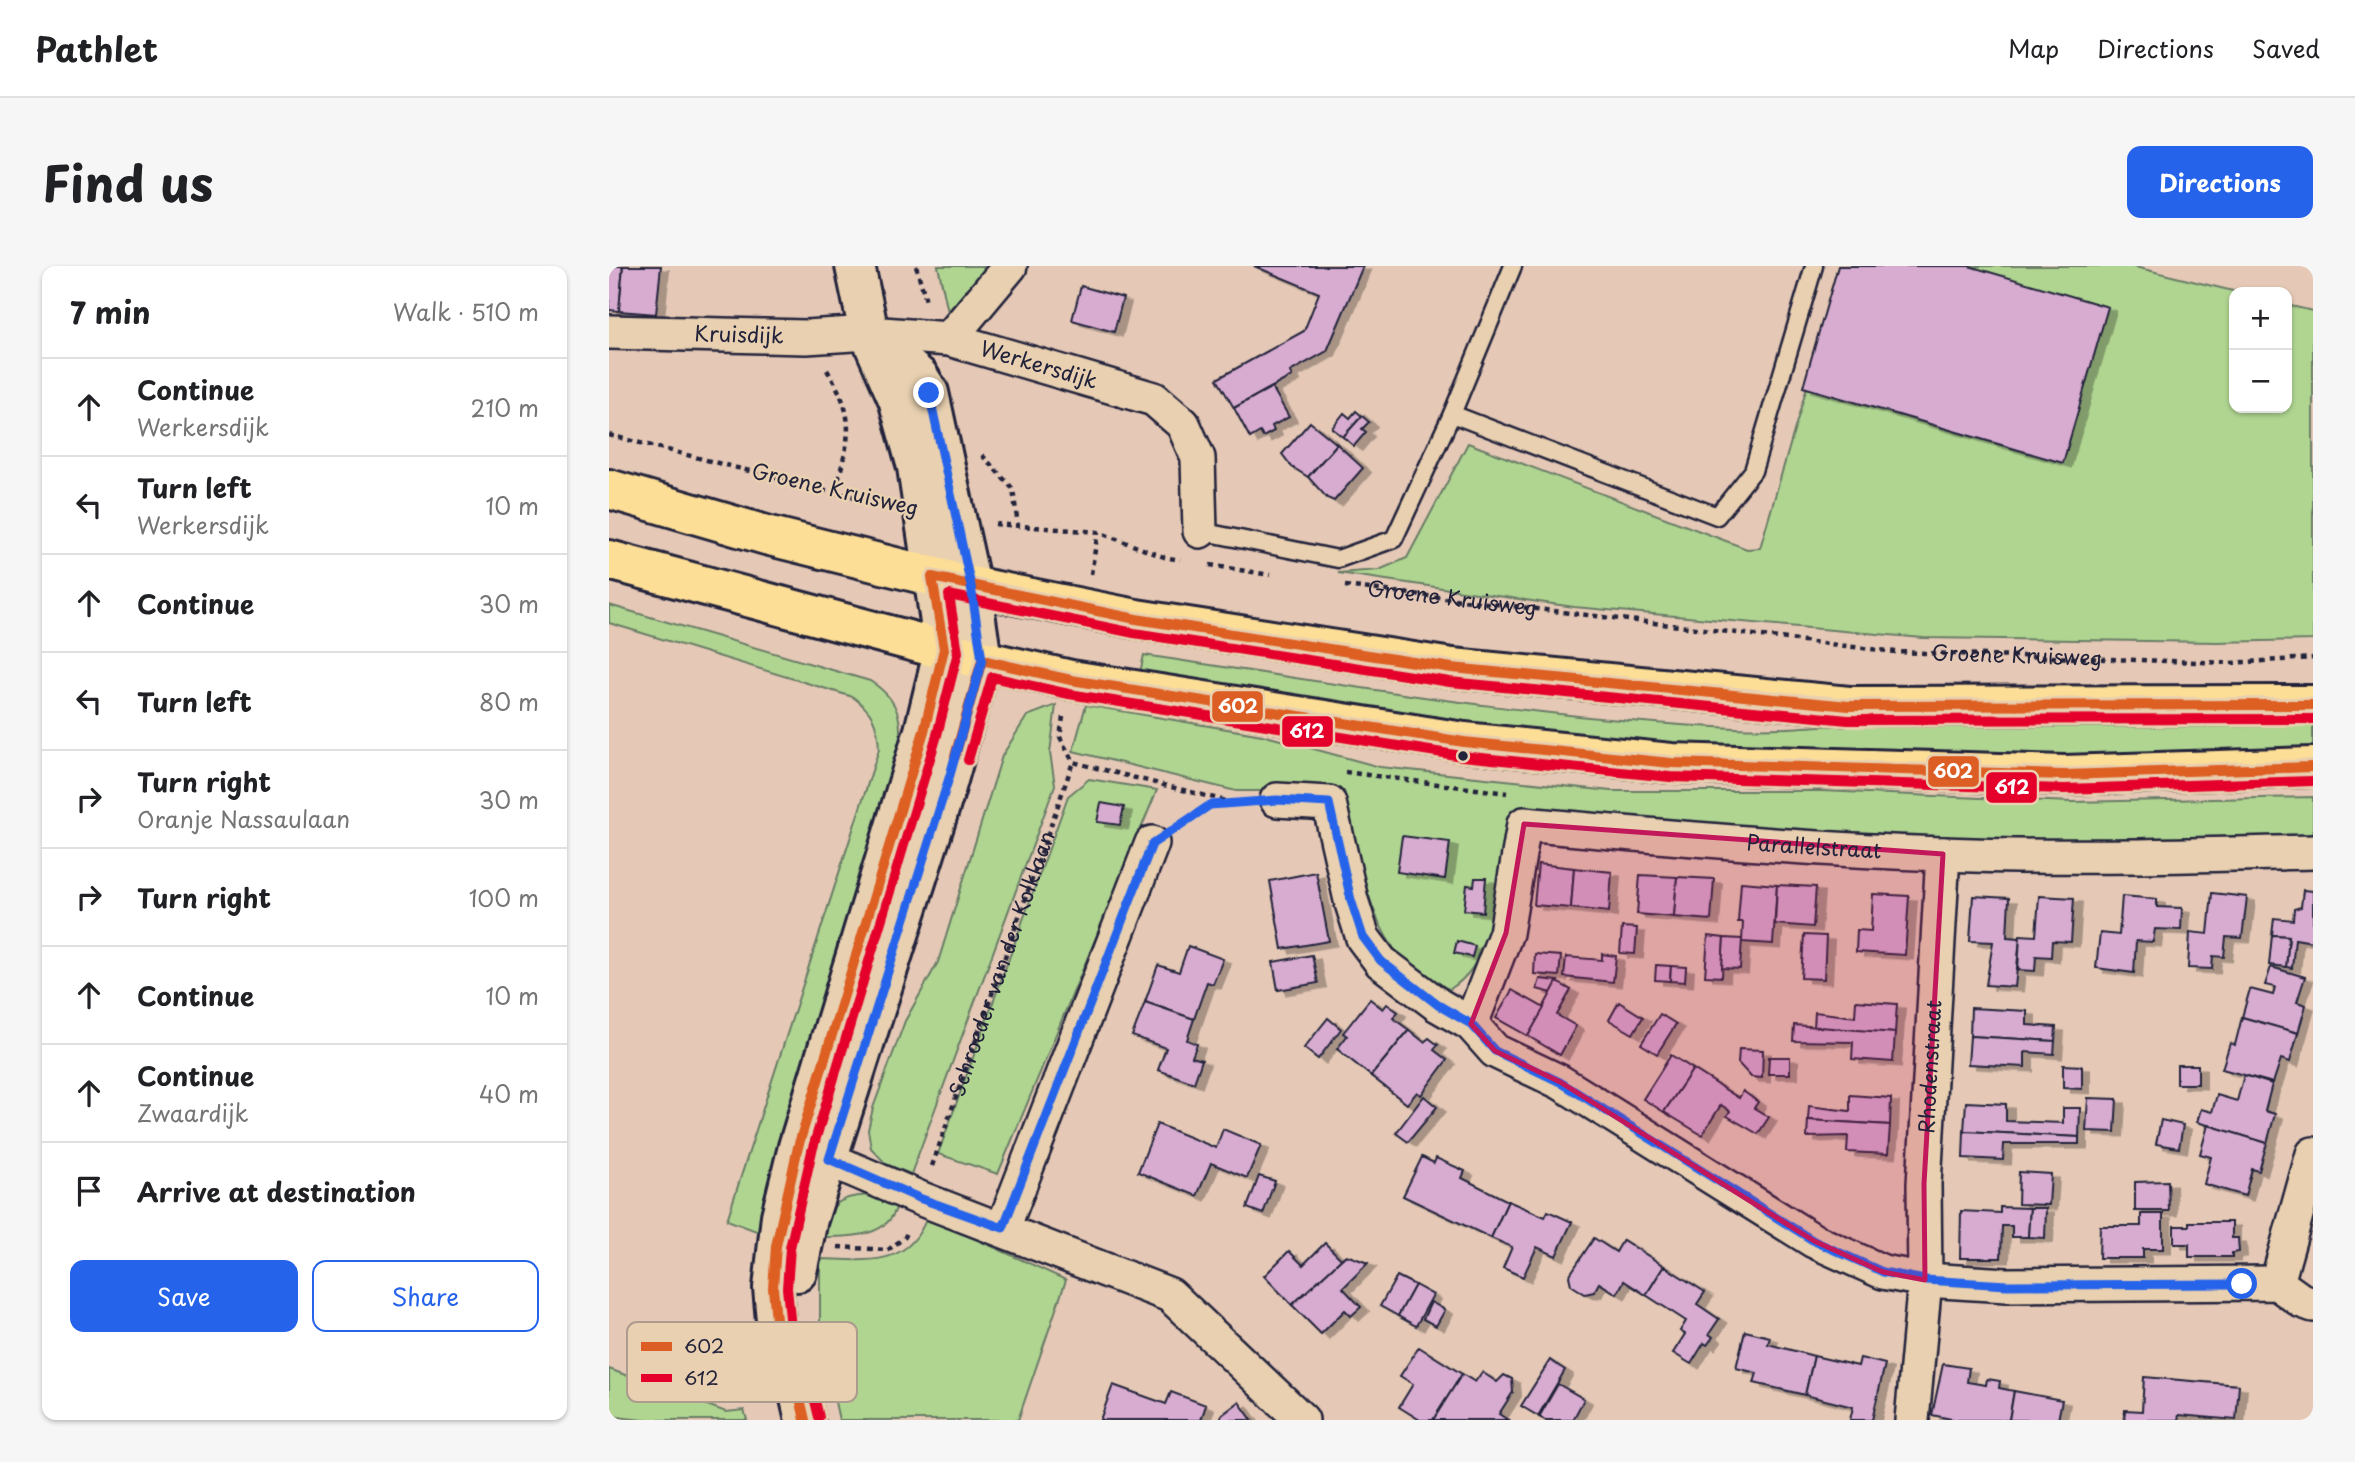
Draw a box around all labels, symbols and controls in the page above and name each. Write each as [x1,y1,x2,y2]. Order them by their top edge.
text: Pathlet [35,23,158,73]
text: Map [2008,30,2059,66]
text: Directions [2097,30,2214,66]
text: Saved [2252,30,2320,66]
text: Find us [42,145,213,219]
button: Directions [2127,146,2313,218]
map controls [2229,287,2292,413]
button: + [2229,287,2292,350]
text: 7 min [70,289,151,334]
text: Walk · 510 m [393,294,539,329]
street label: Kruisdijk [694,316,784,350]
street label: Werkersdijk [977,331,1102,396]
button: − [2229,350,2292,413]
text: Continue [137,370,254,409]
route end [913,377,944,408]
icon: ahead [70,388,108,426]
text: 210 m [471,390,539,425]
text: Werkersdijk [137,409,269,444]
street label: Groene Kruisweg [749,453,922,523]
text: Turn left [137,468,252,507]
icon: left [70,486,108,524]
text: 10 m [485,488,539,523]
text: Werkersdijk [137,507,269,542]
street label: Groene Kruisweg [1366,571,1539,623]
icon: ahead [70,584,108,622]
text: Continue [137,584,254,623]
text: 30 m [478,586,539,621]
street label: Groene Kruisweg [1931,635,2103,673]
icon: left [70,682,108,720]
text: Turn left [137,682,252,721]
text: 80 m [479,684,539,719]
line badge: 602 [1211,690,1264,723]
text: 602 [1218,691,1258,719]
line badge: 612 [1281,715,1334,748]
text: 612 [1290,716,1324,744]
unlabelled marker [1456,749,1470,763]
line badge: 602 [1927,755,1980,788]
text: 602 [1933,756,1973,784]
text: Turn right [137,762,271,801]
line badge: 612 [1985,771,2038,804]
text: 612 [1995,772,2029,800]
icon: right [70,780,108,818]
text: 30 m [478,782,539,817]
text: Oranje Nassaulaan [137,801,350,836]
street label: Parallelstraat [1746,825,1882,865]
street label: Schroeder van der Kolklaan [940,826,1062,1100]
icon: right [70,878,108,916]
text: Turn right [137,878,271,917]
text: 100 m [469,880,539,915]
icon: ahead [70,976,108,1014]
text: Continue [137,976,254,1015]
text: 10 m [485,978,539,1013]
street label: Rhodenstraat [1909,999,1949,1134]
text: Continue [137,1056,254,1095]
icon: ahead [70,1074,108,1112]
text: 40 m [479,1076,539,1111]
text: Zwaardijk [137,1095,249,1130]
icon: arrive [70,1172,108,1210]
text: Arrive at destination [137,1172,416,1211]
button: Save [70,1260,298,1332]
button: Share [312,1260,539,1332]
route start [2226,1268,2257,1299]
legend [627,1322,857,1402]
text: 602 [684,1331,724,1359]
text: 612 [684,1363,719,1391]

